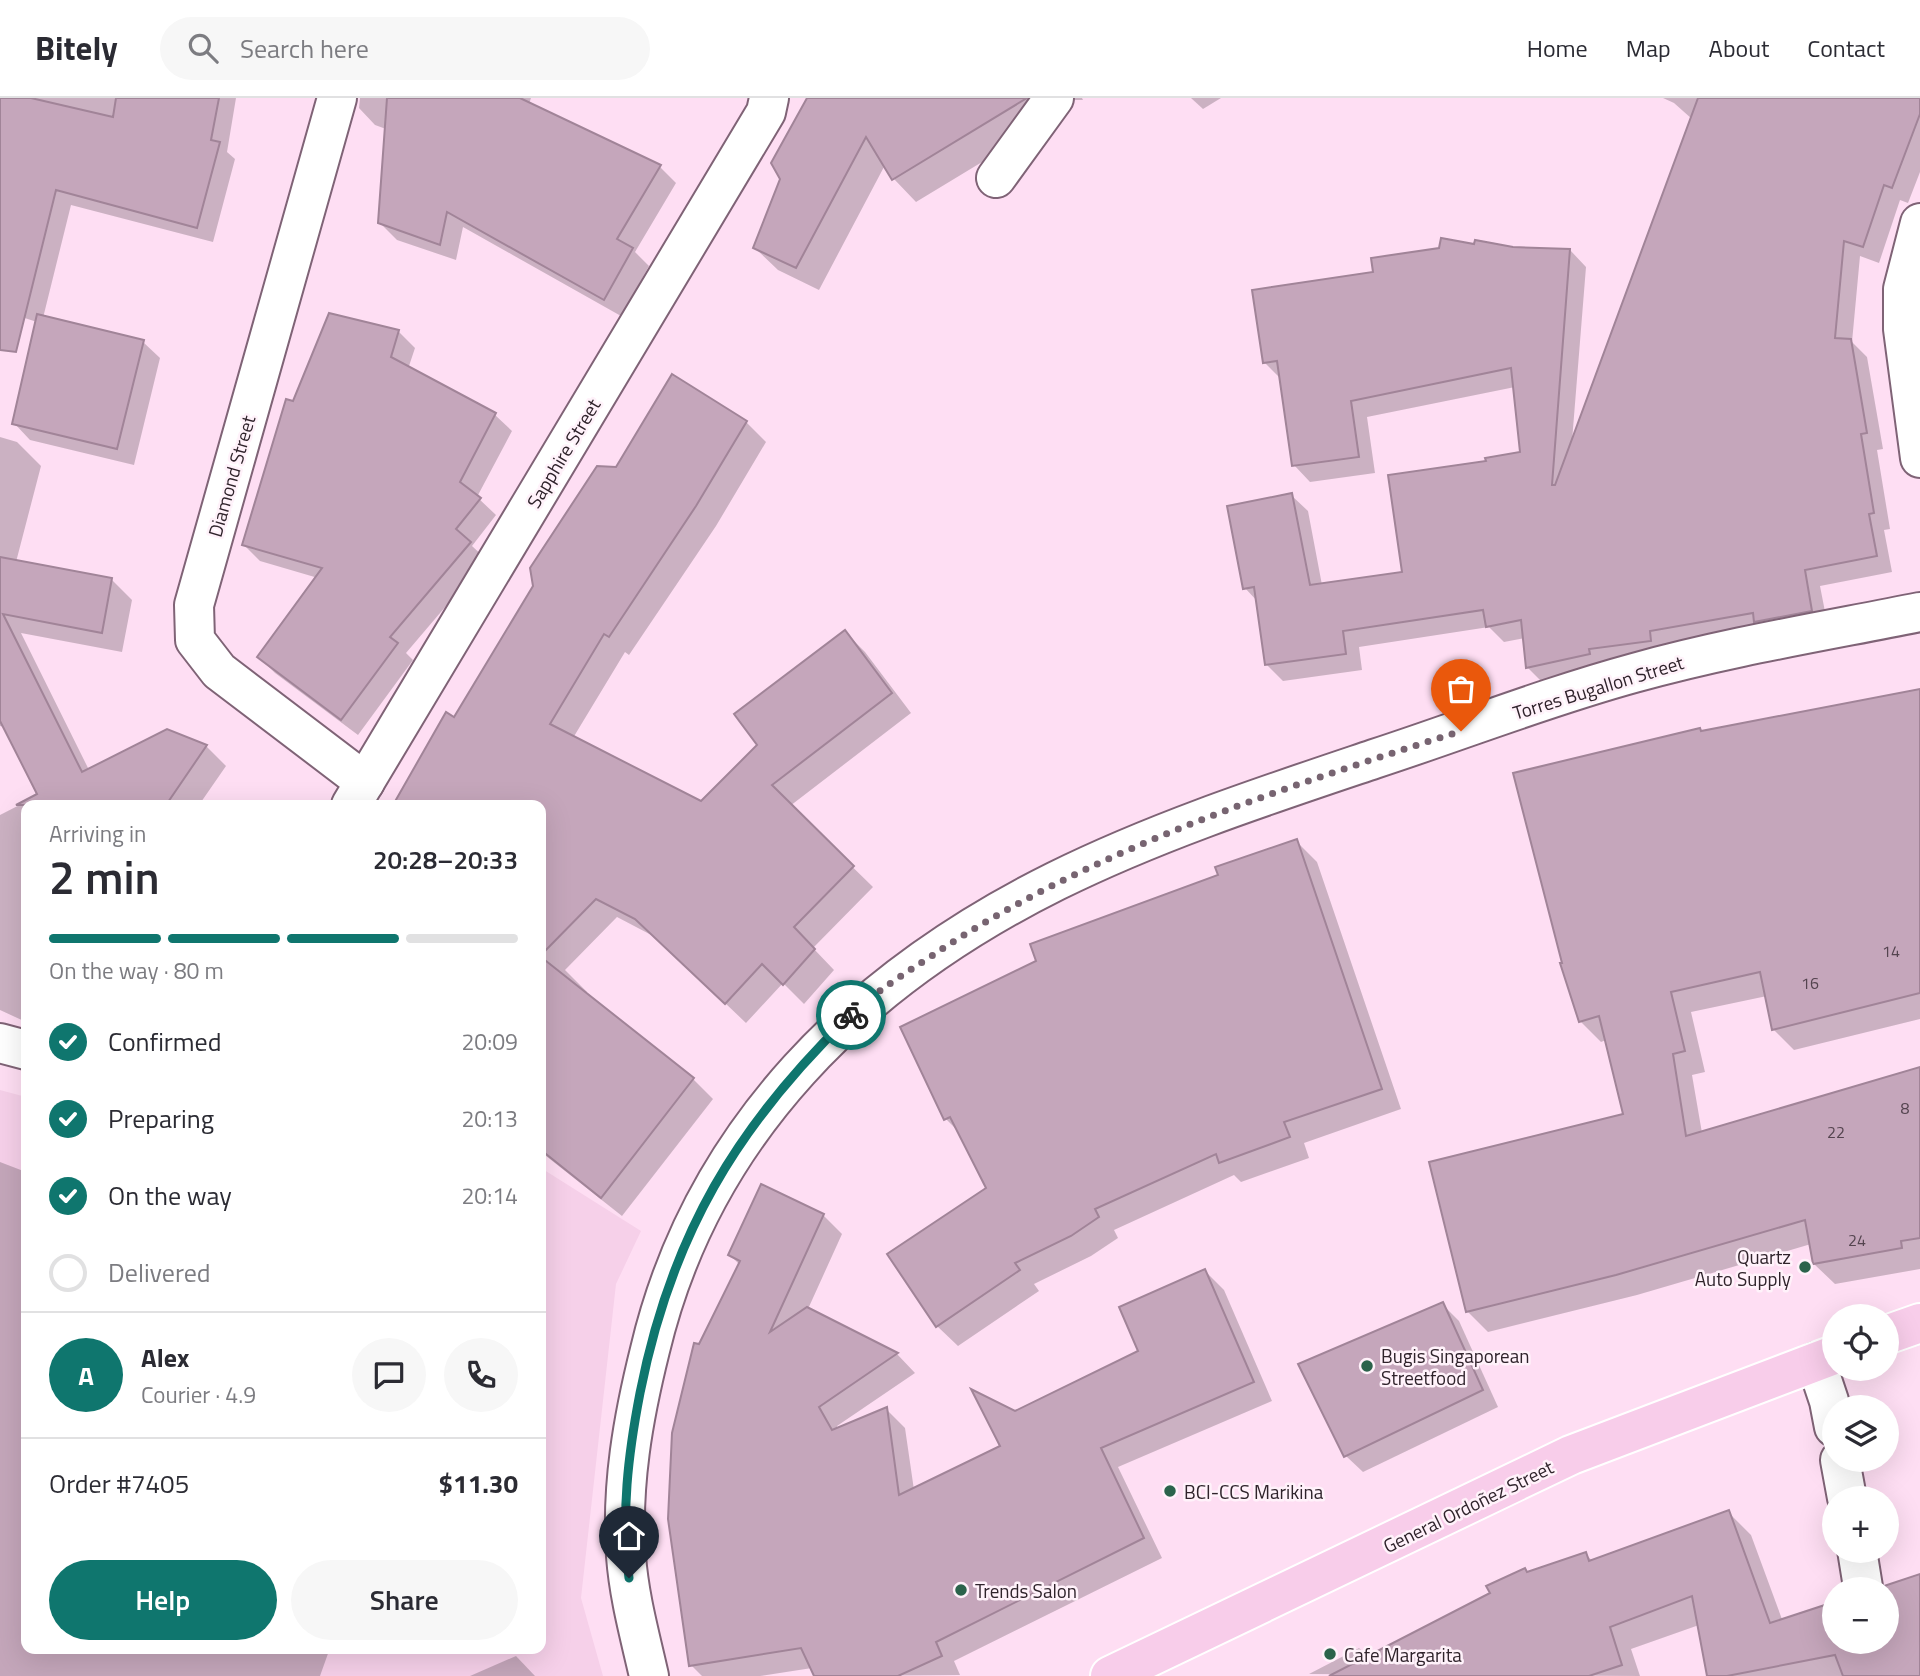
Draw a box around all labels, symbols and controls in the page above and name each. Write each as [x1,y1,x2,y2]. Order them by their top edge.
search box [160,17,650,80]
text: Bitely [35,23,118,73]
icon: search [184,29,222,67]
text: Search here [240,29,369,68]
text: Home [1527,30,1588,66]
text: Map [1626,30,1671,66]
text: About [1709,30,1769,66]
text: Contact [1807,30,1885,66]
street label: Sapphire Street [519,392,607,513]
street label: Diamond Street [200,411,262,540]
street label: Torres Bugallon Street [1509,647,1687,727]
pin [1431,659,1491,731]
icon: bag [1442,670,1480,708]
text: Arriving in [49,816,146,851]
text: 20:28–20:33 [373,840,518,879]
text: 2 min [49,842,160,912]
house number: 14 [1882,939,1900,963]
text: On the way · 80 m [49,953,224,988]
house number: 16 [1801,971,1819,995]
courier [816,980,886,1050]
icon: bike [832,996,870,1034]
text: Confirmed [108,1022,222,1061]
icon: check [49,1023,87,1061]
text: 20:09 [461,1024,518,1059]
house number: 8 [1901,1096,1910,1120]
text: Preparing [108,1099,214,1138]
icon: check [49,1100,87,1138]
text: 20:13 [461,1101,518,1136]
house number: 22 [1827,1120,1845,1144]
text: On the way [108,1176,232,1215]
icon: check [49,1177,87,1215]
text: 20:14 [461,1178,518,1213]
house number: 24 [1848,1228,1866,1252]
place label: Quartz Auto Supply [1695,1242,1791,1293]
text: Delivered [108,1253,211,1292]
marker: Quartz Auto Supply [1797,1259,1813,1275]
map controls [1822,1304,1899,1654]
button: locate [1822,1304,1899,1381]
text: Alex [141,1338,189,1377]
button: chat [352,1338,426,1412]
button: phone [444,1338,518,1412]
place label: Bugis Singaporean Streetfood [1381,1341,1529,1392]
text: A [78,1356,94,1395]
marker: Bugis Singaporean Streetfood [1359,1358,1375,1374]
text: Courier · 4.9 [141,1377,256,1412]
button: layers [1822,1395,1899,1472]
street label: General Ordoñez Street [1378,1452,1558,1560]
text: Order #7405 [49,1464,189,1503]
text: $11.30 [439,1464,518,1503]
place label: BCI-CCS Marikina [1184,1477,1324,1506]
marker: BCI-CCS Marikina [1162,1483,1178,1499]
button: + [1822,1486,1899,1563]
pin [599,1506,659,1578]
icon: home [610,1517,648,1555]
button: Help [49,1560,277,1640]
button: Share [291,1560,518,1640]
place label: Trends Salon [975,1576,1077,1605]
button: − [1822,1577,1899,1654]
marker: Trends Salon [953,1582,969,1598]
place label: Cafe Margarita [1344,1640,1462,1669]
marker: Cafe Margarita [1322,1646,1338,1662]

